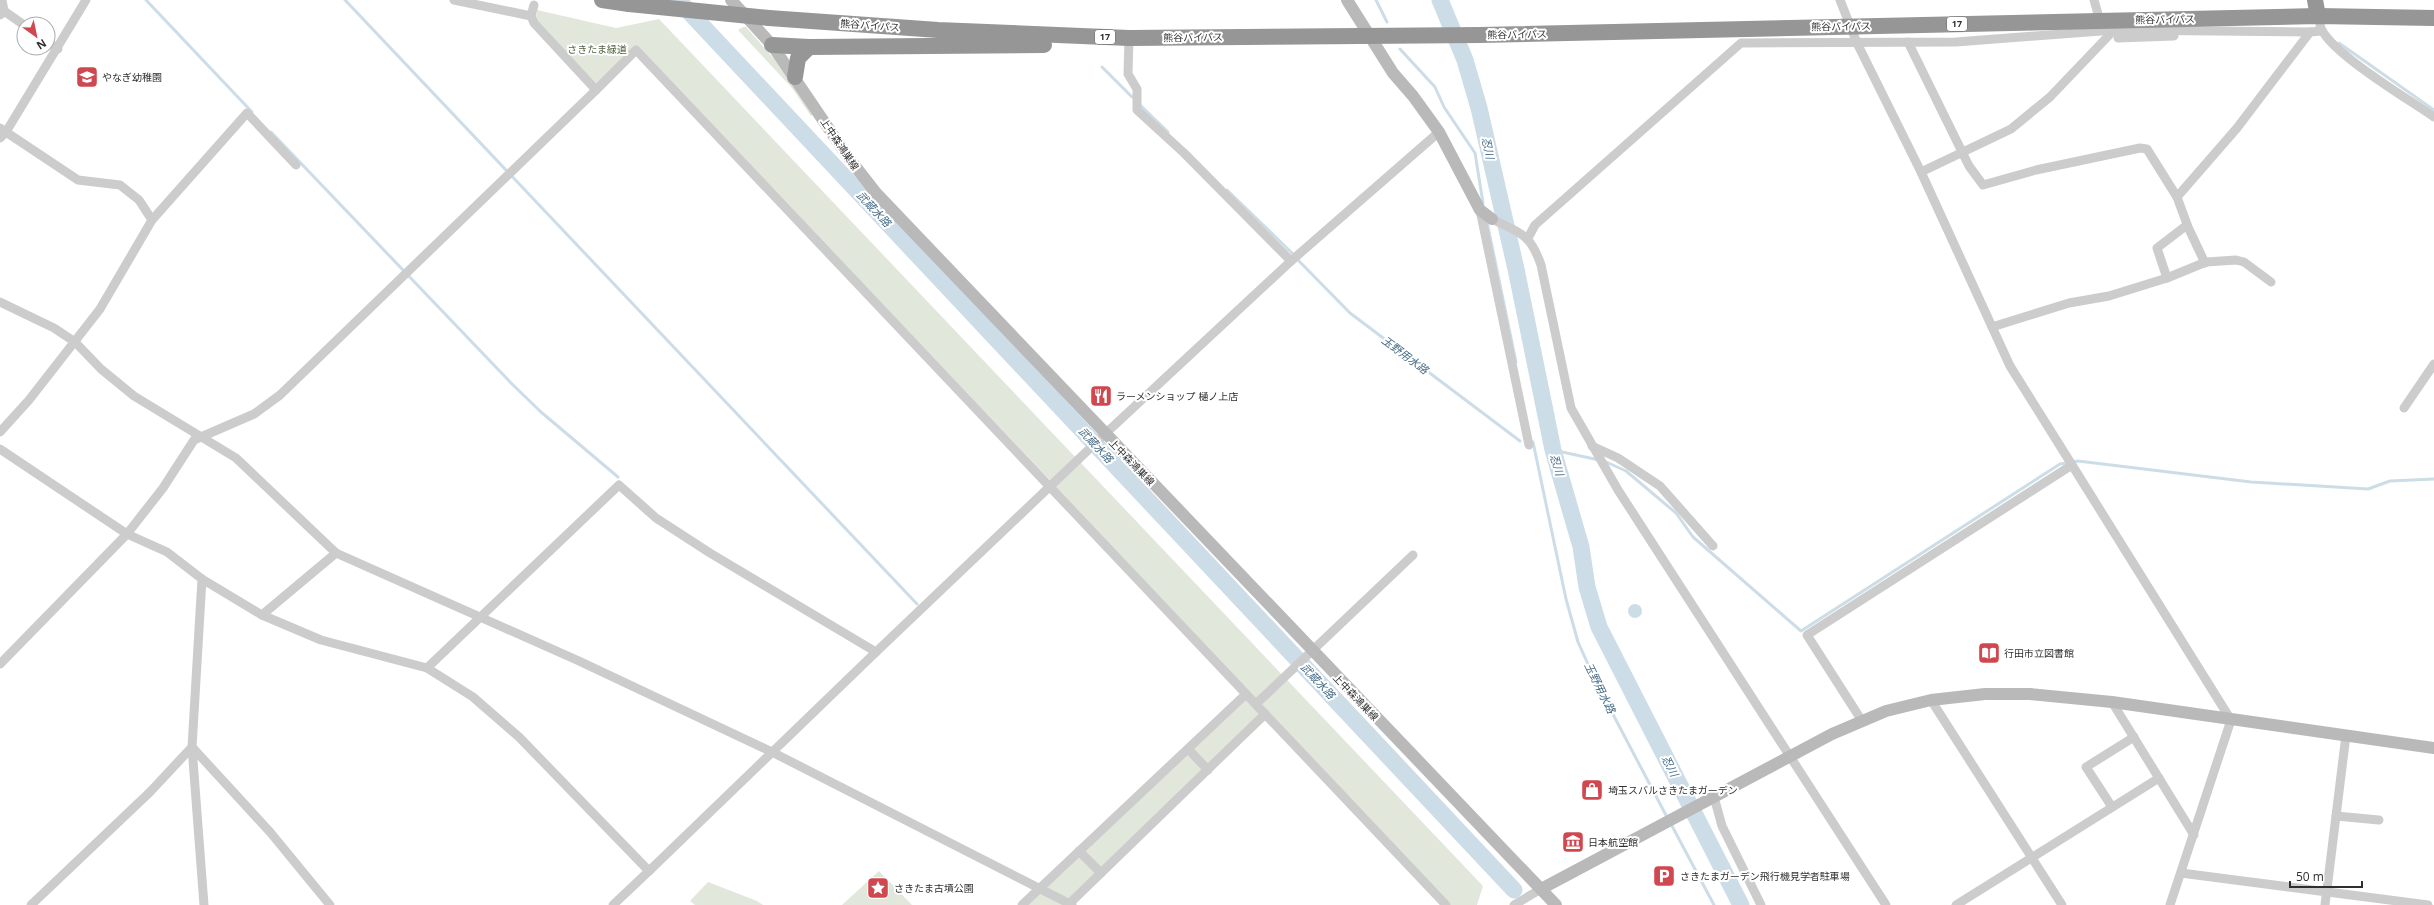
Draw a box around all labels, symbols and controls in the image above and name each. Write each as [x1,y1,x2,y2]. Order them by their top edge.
street label: 熊谷バイパス [2135,11,2195,27]
north arrow [16,16,56,56]
street label: 熊谷バイパス [840,16,900,34]
road number: 17 [1947,17,1967,31]
street label: 熊谷バイパス [1811,18,1871,34]
street label: 熊谷バイパス [1487,26,1547,42]
street label: 熊谷バイパス [1163,29,1223,45]
road number: 17 [1095,30,1115,44]
text: N [34,36,50,54]
park label: さきたま緑道 [567,42,627,56]
school or university icon: やなぎ幼稚園 [74,64,100,90]
place label: やなぎ幼稚園 [102,70,162,84]
street label: 上中森鴻巣線 [817,115,863,173]
water label: 忍川 [1479,135,1498,161]
water label: 武蔵水路 [854,187,896,231]
water label: 玉野用水路 [1379,332,1433,378]
restaurant icon: ラーメンショップ 樋ノ上店 [1088,383,1114,409]
place label: ラーメンショップ 樋ノ上店 [1116,389,1238,403]
water label: 武蔵水路 [1076,423,1118,467]
street label: 上中森鴻巣線 [1106,436,1158,488]
water label: 忍川 [1547,452,1568,478]
library icon: 行田市立図書館 [1976,640,2002,666]
place label: 行田市立図書館 [2004,646,2074,660]
water label: 武蔵水路 [1298,659,1340,703]
water label: 玉野用水路 [1582,660,1620,717]
street label: 上中森鴻巣線 [1330,671,1382,723]
water label: 忍川 [1659,753,1683,780]
shop icon: 埼玉スバルさきたまガーデン [1579,777,1605,803]
place label: 埼玉スバルさきたまガーデン [1608,783,1738,797]
museum icon: 日本航空館 [1560,829,1586,855]
place label: 日本航空館 [1588,835,1638,849]
parking icon: さきたまガーデン飛行機見学者駐車場 [1651,863,1677,889]
scale bar [2290,863,2362,889]
text: 50 m [2296,868,2324,885]
place label: さきたまガーデン飛行機見学者駐車場 [1680,869,1850,883]
place icon: さきたま古墳公園 [865,875,891,901]
place label: さきたま古墳公園 [894,881,974,895]

